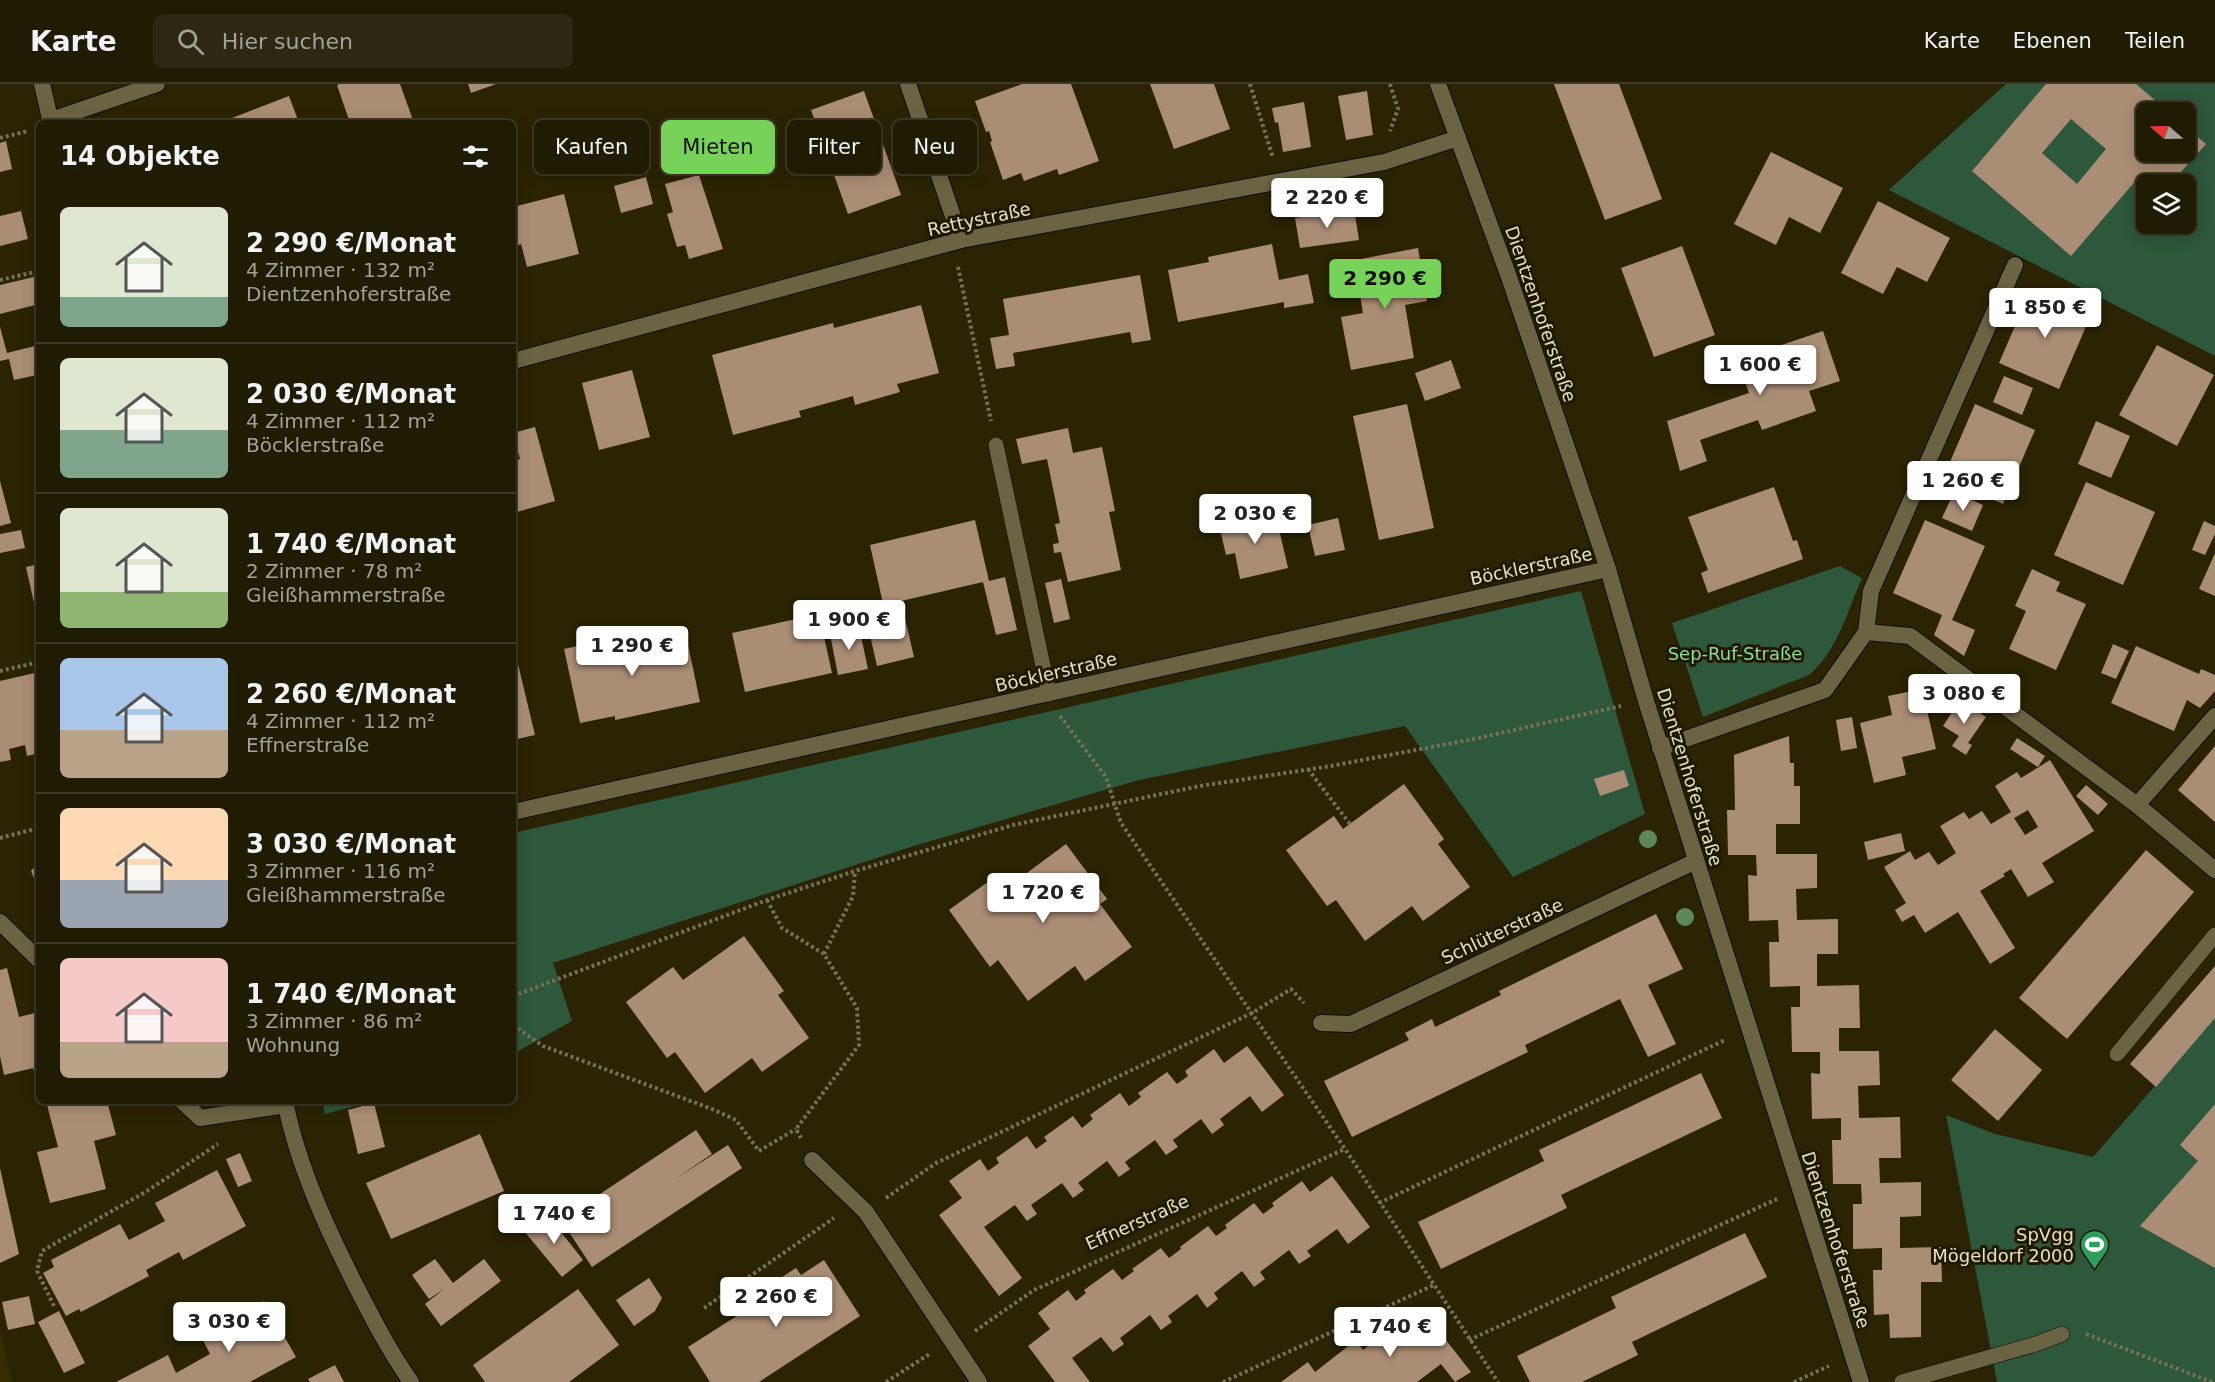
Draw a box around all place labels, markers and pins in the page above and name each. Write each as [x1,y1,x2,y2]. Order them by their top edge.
pin: 2 220 € [1272,178,1382,229]
pin: 2 290 € [1330,259,1440,310]
pin: 1 850 € [1990,288,2100,339]
pin: 1 600 € [1705,345,1815,396]
pin: 1 260 € [1908,461,2018,512]
pin: 2 030 € [1200,494,1310,545]
pin: 1 900 € [794,600,904,651]
pin: 1 290 € [577,626,687,677]
pin: 3 080 € [1909,674,2019,725]
pin: 1 720 € [988,873,1098,924]
pin: 1 740 € [499,1194,609,1245]
place label: SpVgg Mögeldorf 2000 [1932,1224,2074,1266]
sports icon: SpVgg Mögeldorf 2000 [2079,1228,2111,1270]
pin: 2 260 € [721,1277,831,1328]
pin: 3 030 € [174,1302,284,1353]
pin: 1 740 € [1335,1307,1445,1358]

